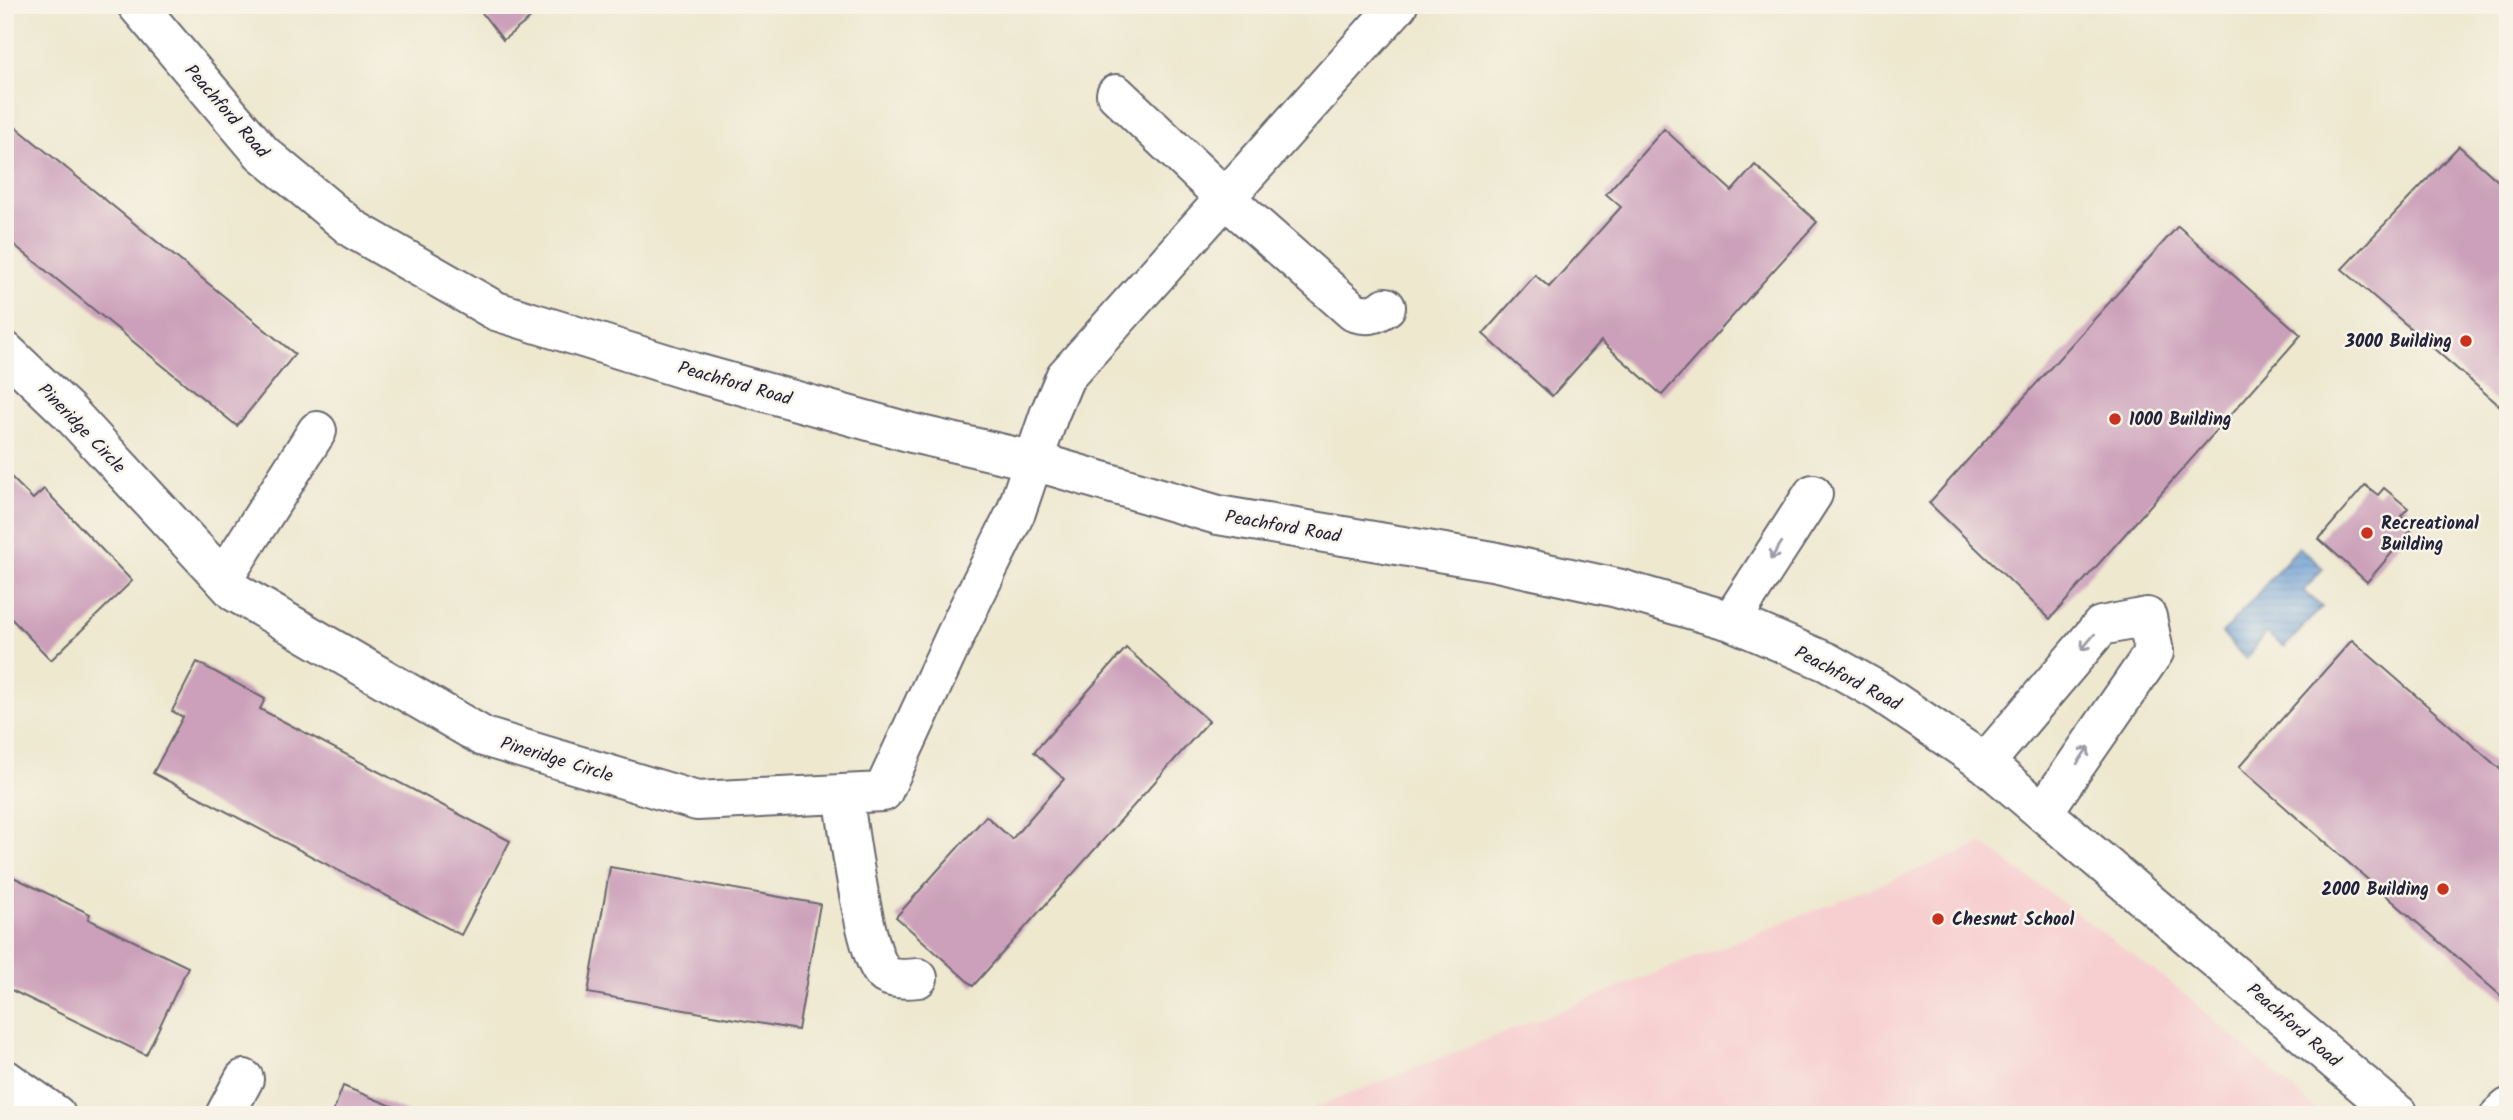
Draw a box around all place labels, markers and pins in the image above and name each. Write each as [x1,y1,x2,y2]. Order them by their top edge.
place label: 3000 Building [2344,328,2452,357]
marker: 3000 Building [2458,333,2474,349]
place label: 1000 Building [2129,406,2232,435]
marker: 1000 Building [2107,411,2123,427]
place label: Recreational Building [2381,510,2479,560]
marker: Recreational Building [2359,525,2375,541]
place label: 2000 Building [2321,876,2429,905]
marker: 2000 Building [2435,881,2451,897]
place label: Chesnut School [1952,906,2074,935]
marker: Chesnut School [1930,911,1946,927]

